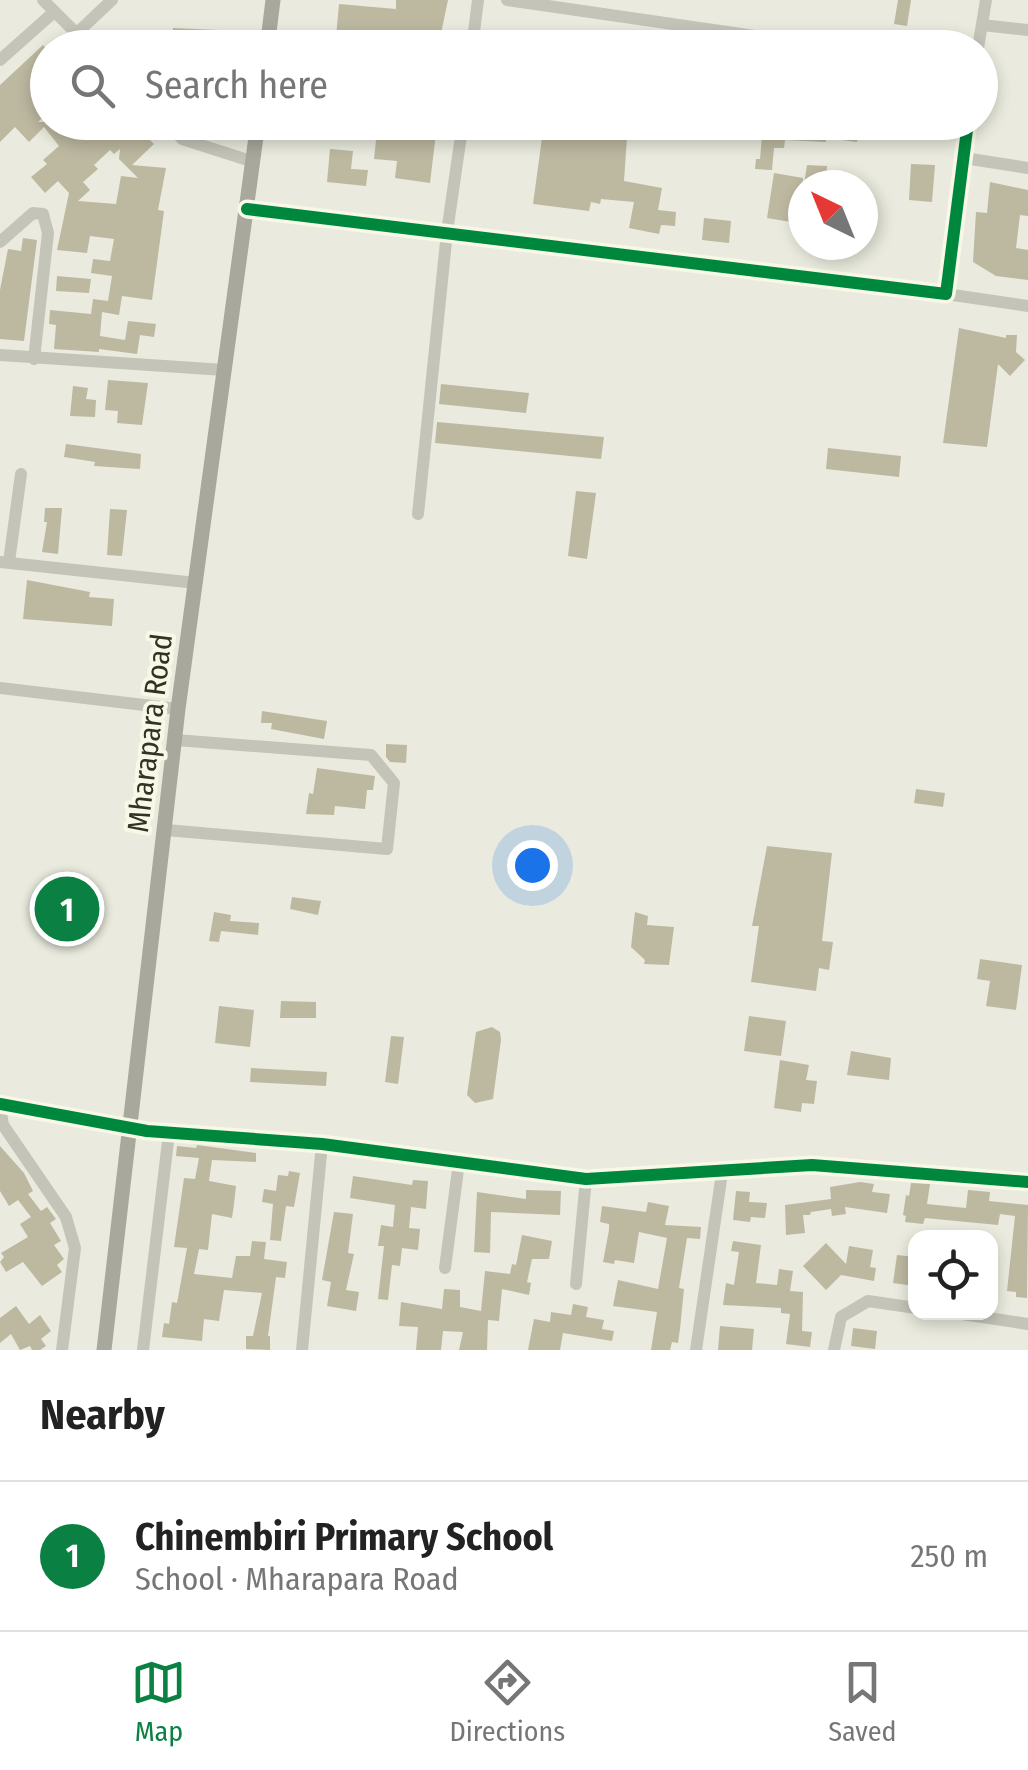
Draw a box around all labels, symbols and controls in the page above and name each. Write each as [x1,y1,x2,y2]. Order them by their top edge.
search box [30,30,998,140]
icon: search [65,58,120,113]
text: Search here [145,62,328,108]
north arrow [788,170,878,260]
street label: Mharapara Road [120,632,180,834]
your location [507,840,558,891]
pin: 1 [34,872,100,946]
map controls [908,1230,998,1320]
button: locate [908,1230,998,1320]
text: Nearby [40,1390,165,1440]
text: Chinembiri Primary School [135,1514,553,1560]
text: 1 [66,1537,79,1575]
text: 250 m [910,1537,988,1575]
text: School · Mharapara Road [135,1560,459,1598]
tab: Map [131,1655,186,1748]
tab: Directions [449,1655,565,1748]
tab: Saved [828,1655,897,1748]

